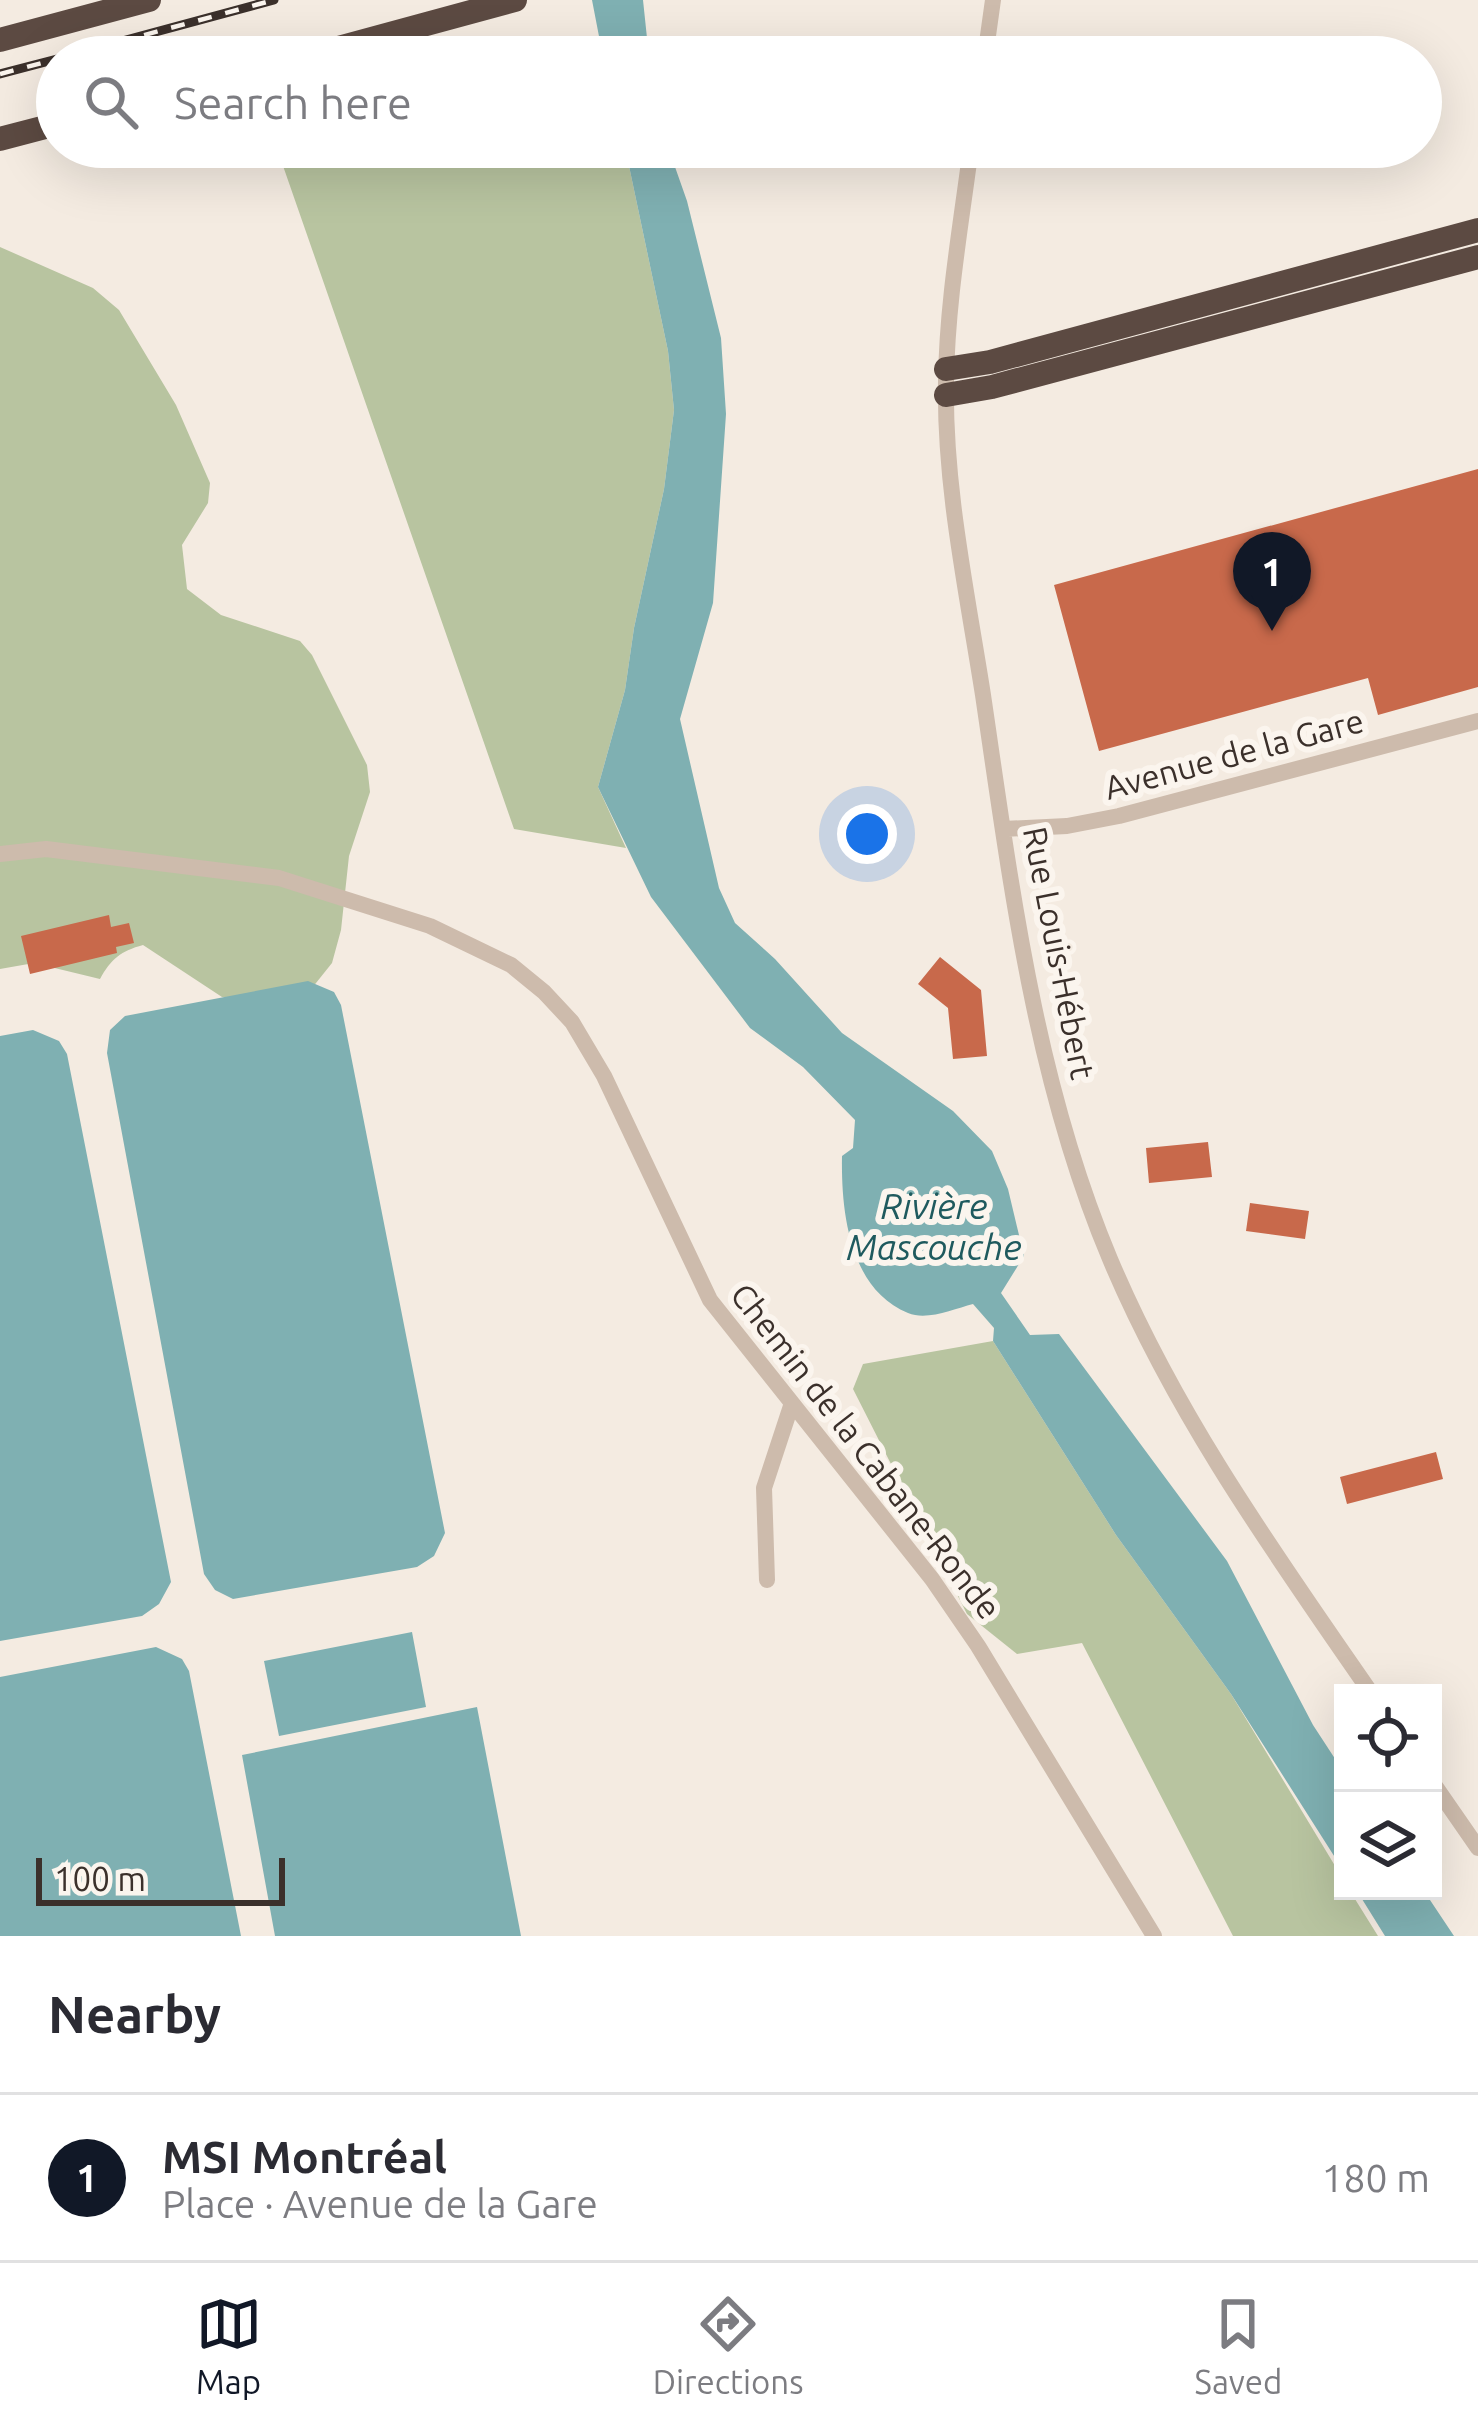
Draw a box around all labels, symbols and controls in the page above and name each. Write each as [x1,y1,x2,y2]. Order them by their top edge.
search box [36,36,1442,168]
icon: search [78,69,144,135]
text: Search here [174,77,412,128]
pin: 1 [1233,532,1311,631]
street label: Avenue de la Gare [1100,701,1367,806]
your location [837,804,897,864]
street label: Rue Louis-Hébert [1017,824,1102,1082]
water label: Rivière Mascouche [846,1185,1022,1267]
street label: Chemin de la Cabane-Ronde [724,1276,1009,1625]
map controls [1334,1684,1442,1900]
button: locate [1334,1684,1442,1792]
button: layers [1334,1792,1442,1900]
scale bar [36,1852,285,1905]
text: 100 m [54,1860,146,1897]
text: Nearby [48,1985,221,2043]
text: MSI Montréal [162,2131,447,2182]
text: 1 [76,2156,98,2199]
text: 180 m [1321,2156,1430,2199]
text: Place · Avenue de la Gare [162,2182,598,2225]
tab: Map [196,2291,262,2400]
tab: Directions [653,2291,803,2400]
tab: Saved [1195,2291,1282,2400]

